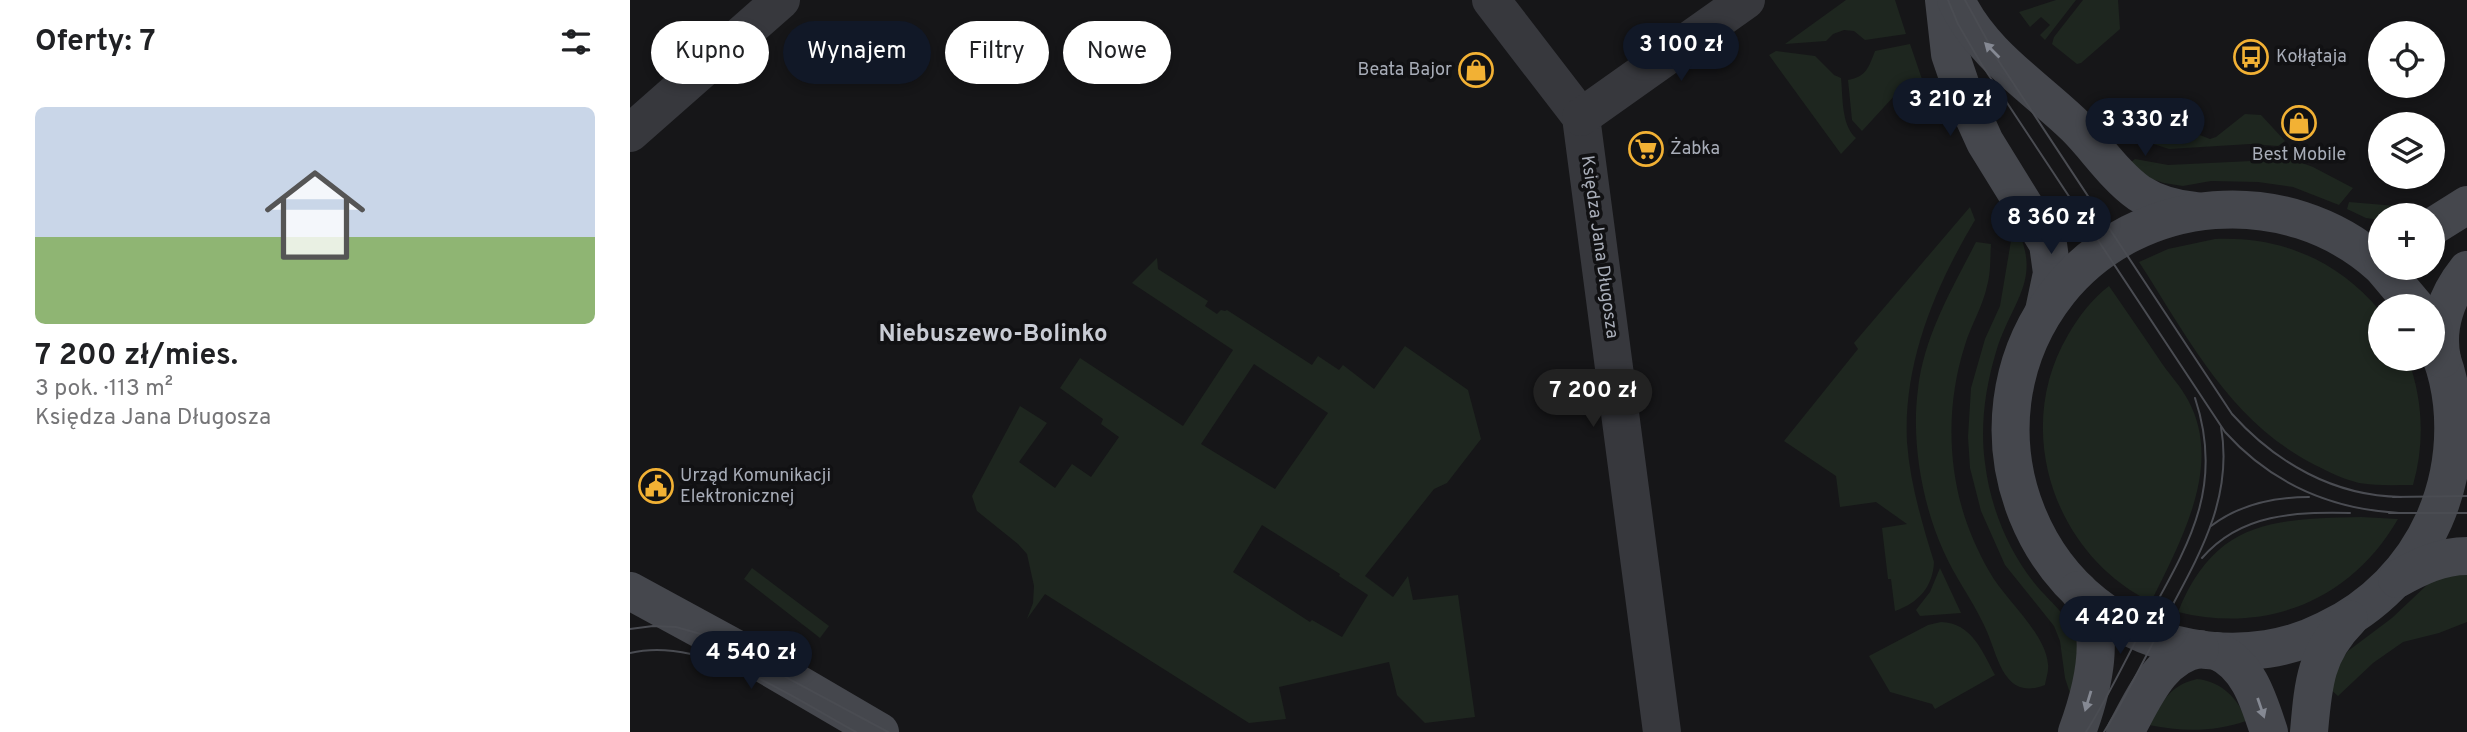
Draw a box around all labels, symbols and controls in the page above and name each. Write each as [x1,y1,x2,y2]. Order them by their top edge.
chip: Kupno [651,21,769,84]
chip: Wynajem [783,21,931,84]
chip: Filtry [945,21,1049,84]
chip: Nowe [1063,21,1171,84]
map controls [2368,21,2445,371]
button: locate [2368,21,2445,98]
icon: filters [557,23,595,61]
text: Oferty: 7 [35,24,156,61]
pin: 3 100 zł [1609,24,1753,83]
text: 3 100 zł [1639,31,1723,60]
bus stop icon: Kołłątaja [2232,38,2270,76]
one-way arrow [1984,42,2000,59]
place label: Kołłątaja [2276,46,2347,69]
shop icon: Beata Bajor [1457,51,1495,89]
place label: Beata Bajor [1357,59,1452,82]
pin: 3 210 zł [1878,78,2022,138]
text: 3 210 zł [1909,86,1991,115]
pin: 3 330 zł [2073,99,2217,158]
shop icon: Best Mobile [2280,104,2318,142]
text: 3 330 zł [2102,106,2188,135]
button: layers [2368,112,2445,189]
supermarket icon: Żabka [1627,130,1665,168]
place label: Żabka [1670,136,1720,161]
place label: Best Mobile [2252,144,2346,167]
icon: home [252,152,378,278]
street label: Księdza Jana Długosza [1575,154,1623,340]
pin: 8 360 zł [1979,196,2123,256]
button: + [2368,203,2445,280]
text: 8 360 zł [2007,204,2095,233]
button: − [2368,294,2445,371]
district label: Niebuszewo-Bolinko [878,320,1108,350]
text: 7 200 zł/mies. [35,338,238,375]
pin: 7 200 zł [1521,370,1665,429]
text: 3 pok. · 113 m² [35,375,173,404]
text: 7 200 zł [1549,377,1637,406]
text: Księdza Jana Długosza [35,404,271,433]
place label: Urząd Komunikacji Elektronicznej [680,465,831,509]
public building icon: Urząd Komunikacji Elektronicznej [637,467,675,505]
pin: 4 420 zł [2048,596,2192,656]
text: 4 420 zł [2075,604,2165,633]
pin: 4 540 zł [679,632,823,691]
text: 4 540 zł [706,639,796,668]
one-way arrow [2083,690,2093,711]
one-way arrow [2256,698,2267,719]

